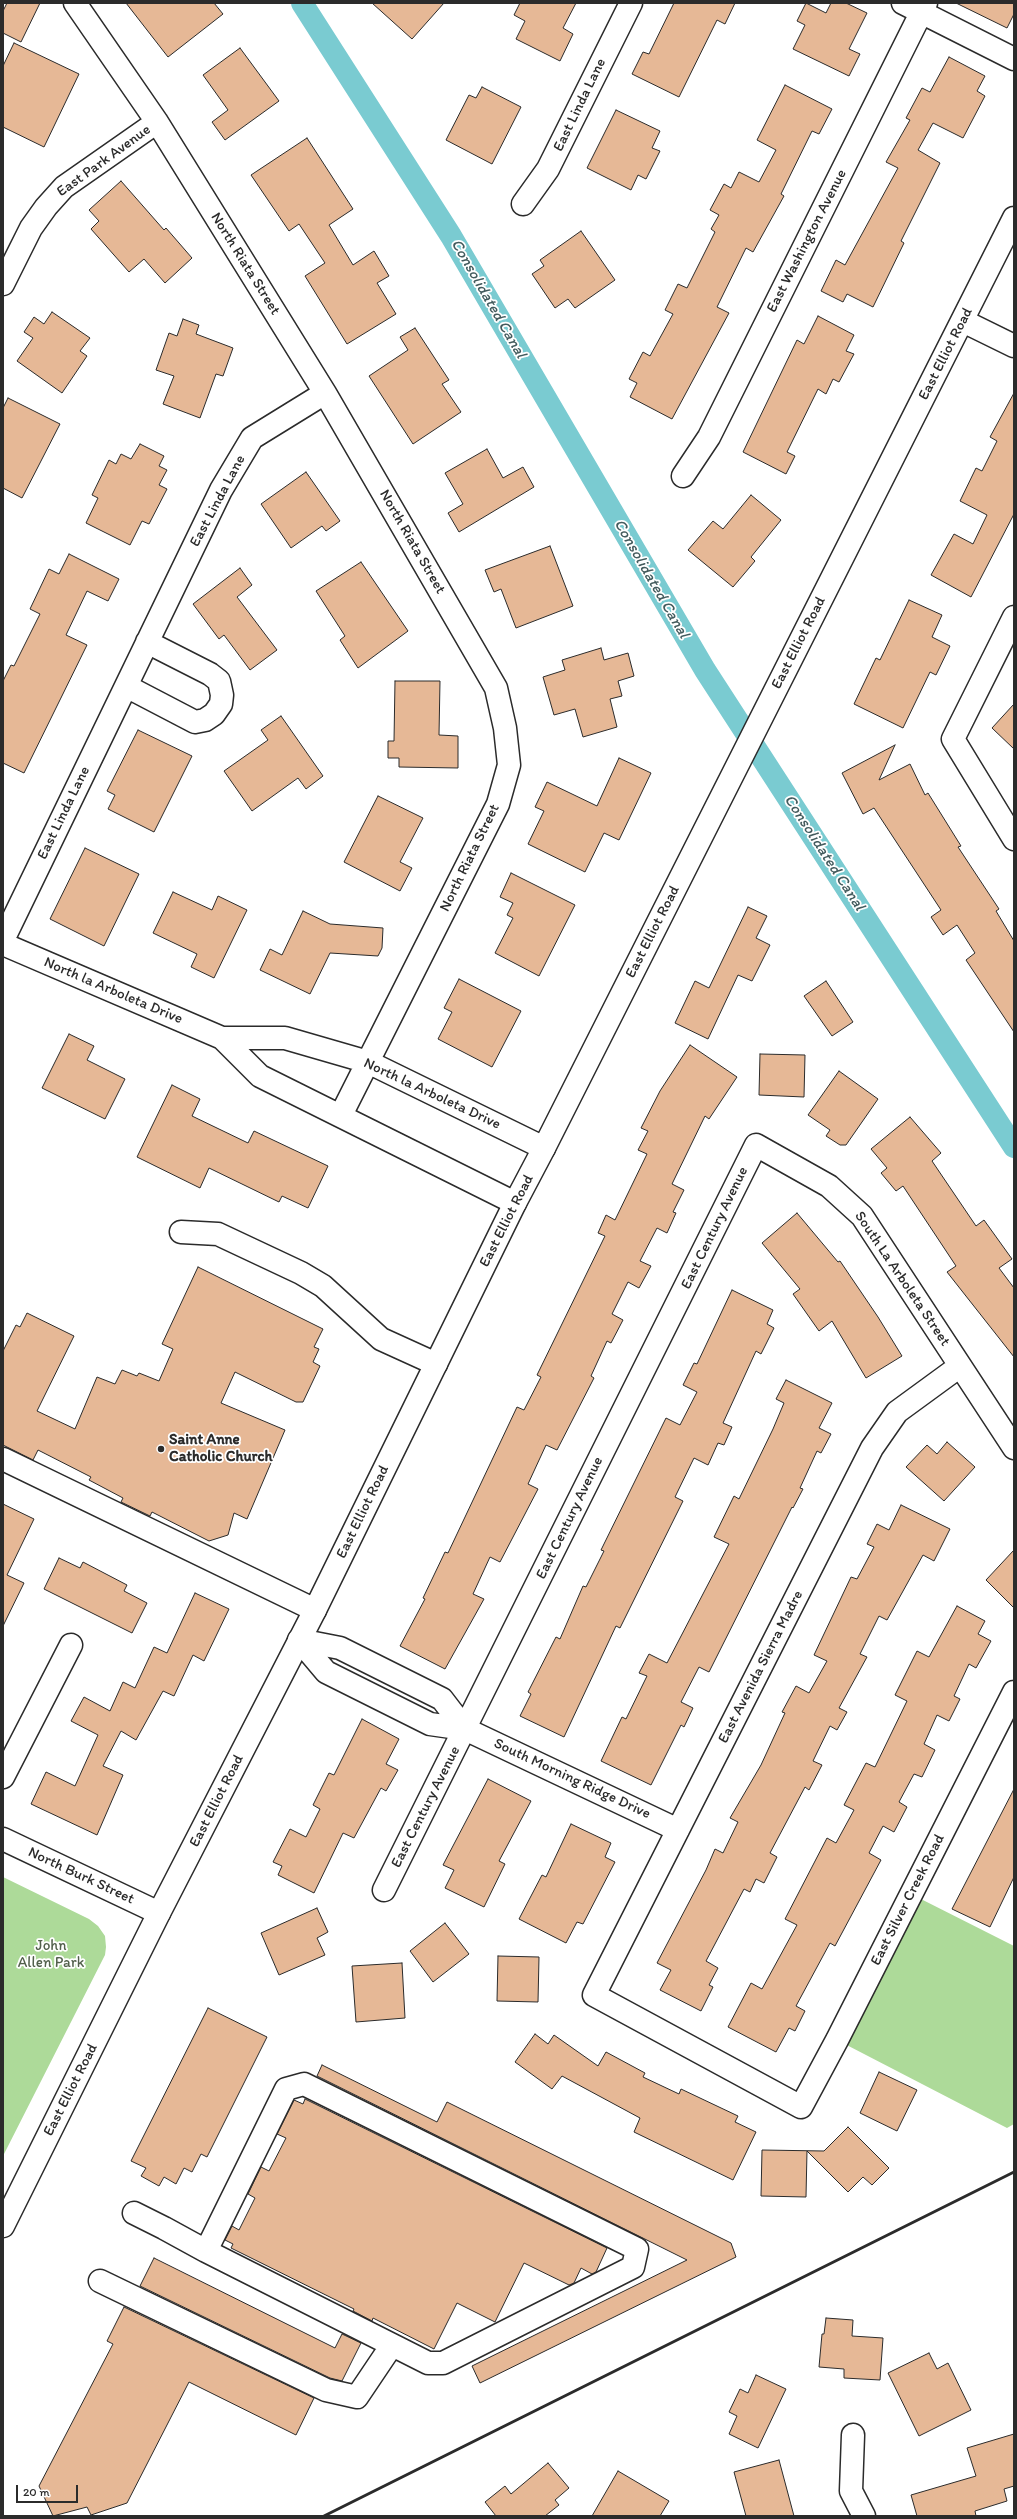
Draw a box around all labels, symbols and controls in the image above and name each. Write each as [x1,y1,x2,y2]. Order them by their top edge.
street label: East Linda Lane [550,55,610,155]
street label: East Park Avenue [54,121,154,201]
street label: East Washington Avenue [763,166,851,316]
street label: North Riata Street [206,209,284,319]
water label: Consolidated Canal [446,236,530,362]
street label: East Elliot Road [915,305,977,403]
street label: East Linda Lane [186,452,250,550]
street label: North Riata Street [375,487,449,597]
water label: Consolidated Canal [609,516,693,642]
street label: East Elliot Road [768,594,830,692]
street label: East Linda Lane [34,763,94,863]
water label: Consolidated Canal [779,791,869,915]
street label: North Riata Street [436,801,504,915]
street label: East Elliot Road [622,883,684,981]
street label: North la Arboleta Drive [41,954,185,1028]
street label: North la Arboleta Drive [361,1054,503,1134]
street label: East Century Avenue [678,1164,752,1292]
street label: East Elliot Road [476,1172,538,1270]
street label: South La Arboleta Street [850,1208,954,1350]
place label: Saint Anne Catholic Church [169,1431,273,1466]
marker: Saint Anne Catholic Church [156,1444,166,1454]
street label: East Century Avenue [533,1454,607,1582]
street label: East Elliot Road [333,1463,393,1561]
street label: East Avenida Sierra Madre [715,1588,807,1746]
street label: South Morning Ridge Drive [491,1735,653,1823]
street label: East Century Avenue [388,1743,464,1871]
street label: East Elliot Road [186,1752,248,1850]
street label: East Silver Creek Road [867,1831,949,1969]
street label: North Burk Street [25,1843,137,1909]
park label: John Allen Park [18,1937,84,1972]
street label: East Elliot Road [40,2041,102,2139]
scale bar [18,2477,80,2503]
text: 20 m [23,2485,50,2499]

